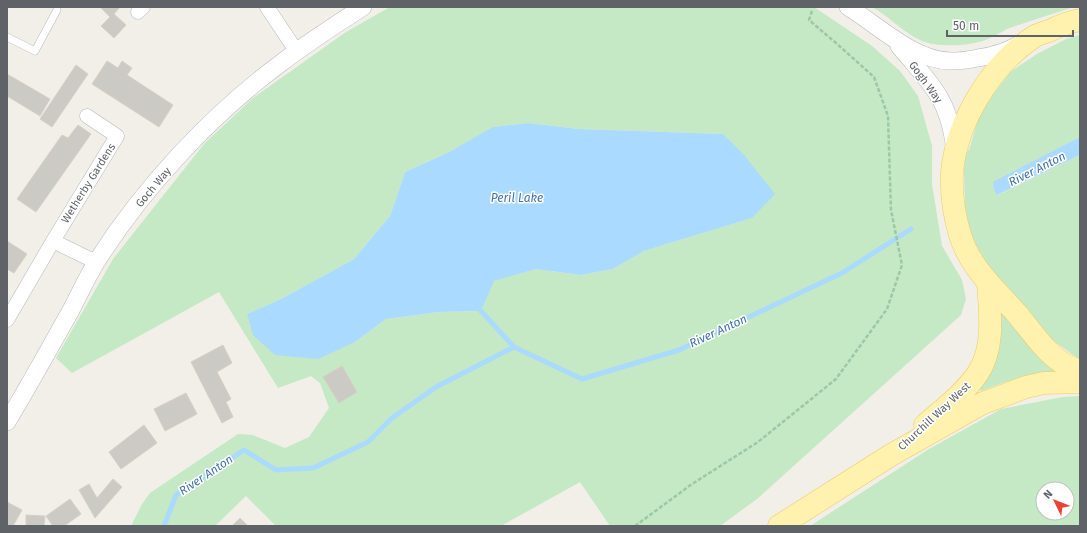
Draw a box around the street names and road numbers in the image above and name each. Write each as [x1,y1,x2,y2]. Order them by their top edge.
street label: Gogh Way [906,59,945,106]
street label: Wetherby Gardens [59,141,118,225]
street label: Goch Way [133,164,174,210]
street label: Churchill Way West [896,380,973,453]

